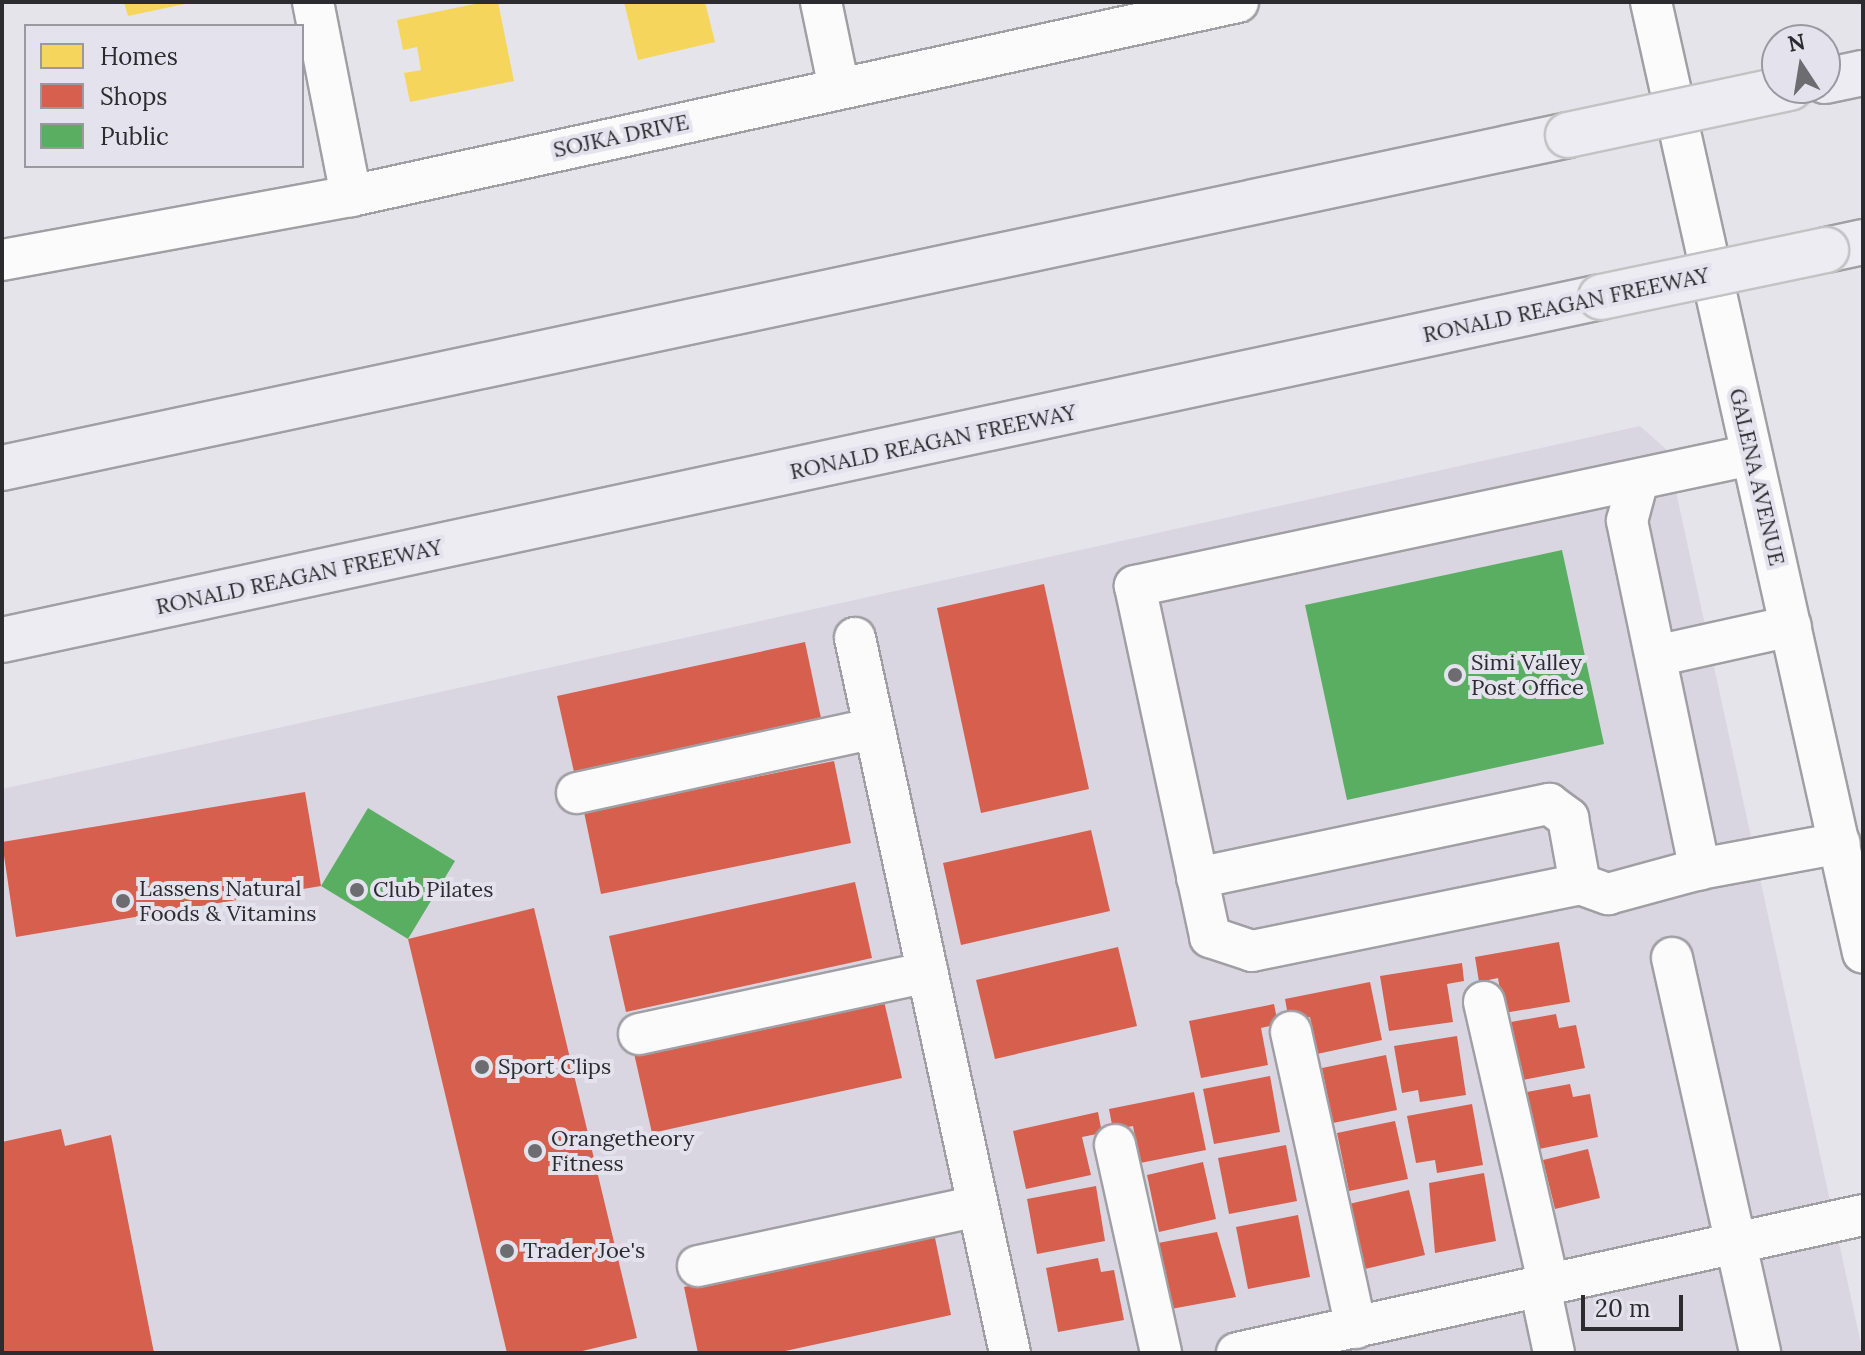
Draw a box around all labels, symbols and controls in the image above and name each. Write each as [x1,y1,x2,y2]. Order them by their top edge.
legend [24,24,304,168]
north arrow [1761,24,1841,104]
text: N [1785,27,1808,58]
text: Homes [100,41,178,72]
text: Shops [100,81,167,112]
street label: SOJKA DRIVE [551,109,691,163]
text: Public [100,121,169,152]
street label: RONALD REAGAN FREEWAY [1421,262,1711,348]
street label: GALENA AVENUE [1724,386,1790,568]
street label: RONALD REAGAN FREEWAY [788,399,1078,485]
street label: RONALD REAGAN FREEWAY [154,534,444,620]
place label: Simi Valley Post Office [1471,649,1584,700]
marker: Simi Valley Post Office [1446,666,1464,684]
place label: Lassens Natural Foods & Vitamins [139,875,316,926]
place label: Club Pilates [373,877,493,903]
marker: Club Pilates [348,881,366,899]
marker: Lassens Natural Foods & Vitamins [114,892,132,910]
place label: Sport Clips [498,1054,611,1080]
marker: Sport Clips [473,1058,491,1076]
place label: Orangetheory Fitness [551,1125,694,1176]
marker: Orangetheory Fitness [526,1142,544,1160]
place label: Trader Joe's [523,1238,645,1264]
marker: Trader Joe's [498,1242,516,1260]
scale bar [1585,1279,1687,1329]
text: 20 m [1595,1293,1651,1324]

